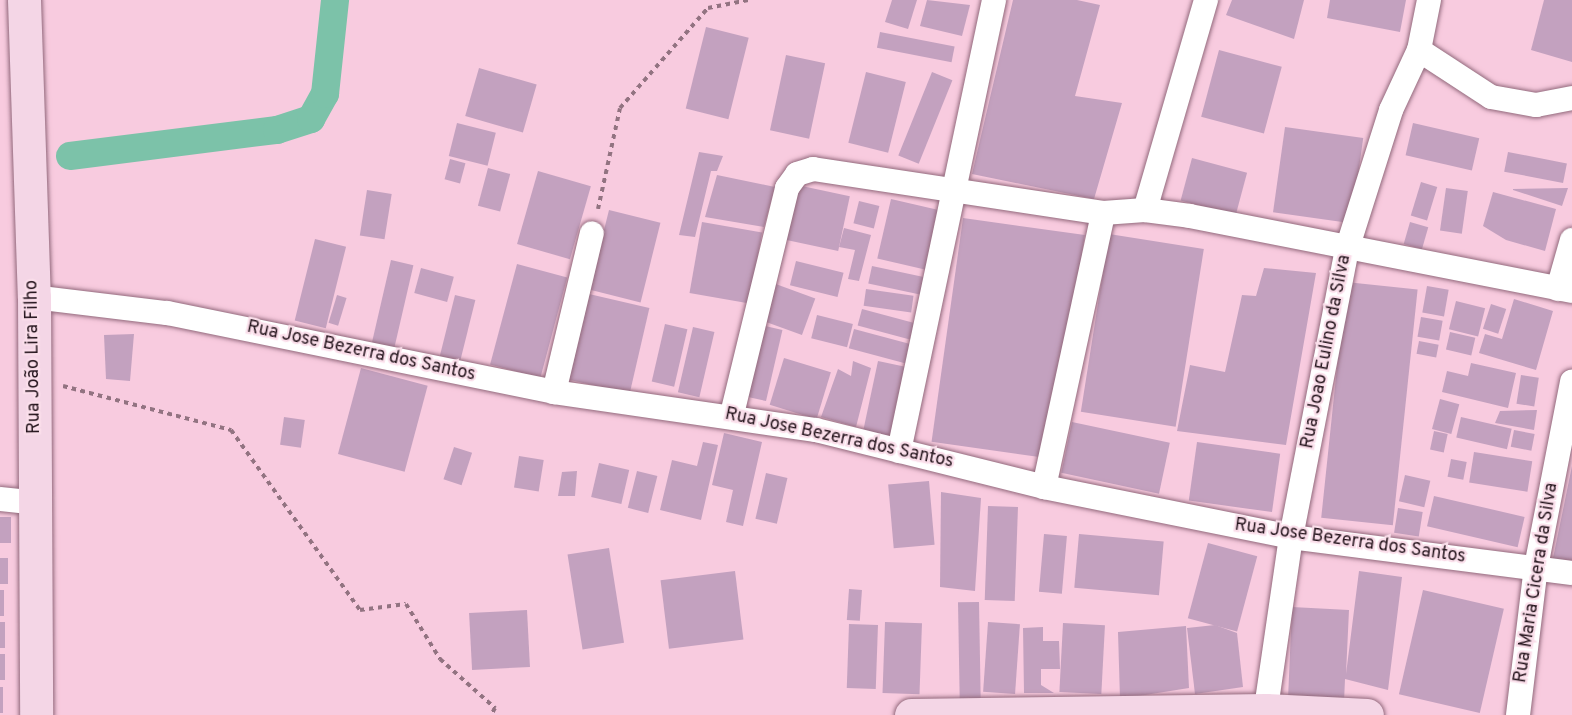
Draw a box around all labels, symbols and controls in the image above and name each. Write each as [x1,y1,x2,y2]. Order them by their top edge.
street label: Rua Joao Eulino da Silva [1298,253,1356,451]
street label: Rua João Lira Filho [22,280,46,434]
street label: Rua Jose Bezerra dos Santos [245,317,477,387]
street label: Rua Jose Bezerra dos Santos [723,404,955,474]
street label: Rua Maria Cicera da Silva [1511,481,1563,685]
street label: Rua Jose Bezerra dos Santos [1233,515,1467,569]

